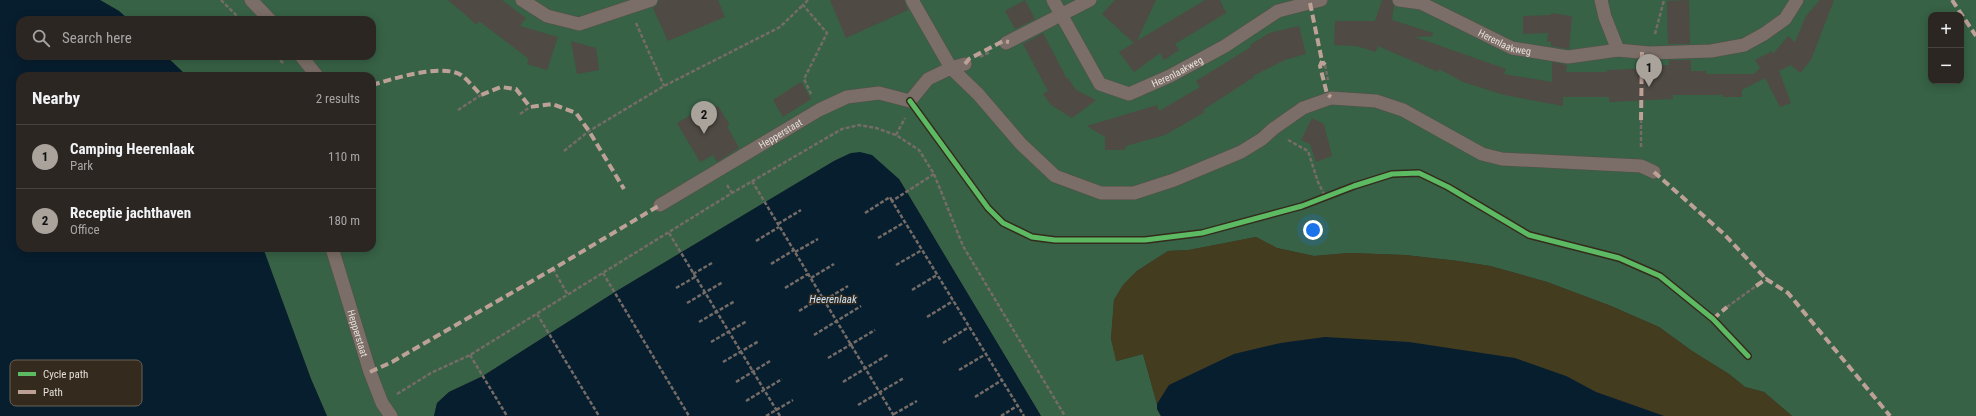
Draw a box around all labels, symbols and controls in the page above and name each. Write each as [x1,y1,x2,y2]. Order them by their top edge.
map controls [1928,12,1964,84]
button: + [1928,12,1964,48]
search box [16,16,376,60]
icon: search [30,27,52,49]
street label: Herenlaakweg [1476,27,1532,57]
text: Search here [62,29,132,47]
button: − [1928,48,1964,84]
street label: Herenlaakweg [1150,54,1205,89]
pin: 1 [1636,54,1662,87]
text: Nearby [32,88,80,108]
text: 2 results [316,91,360,106]
pin: 2 [691,101,717,134]
street label: Hepperstaat [757,116,804,151]
text: Camping Heerenlaak [70,140,194,158]
text: 1 [42,149,48,164]
text: 110 m [328,149,360,164]
text: Park [70,158,93,173]
text: Receptie jachthaven [70,204,191,222]
text: 2 [42,213,48,228]
text: 180 m [328,213,360,228]
your location [1303,220,1323,240]
text: Office [70,222,100,237]
water label: Heerenlaak [809,293,857,306]
street label: Hepperstaat [345,308,370,358]
legend [10,360,142,406]
text: Cycle path [43,368,88,381]
text: Path [43,386,63,399]

